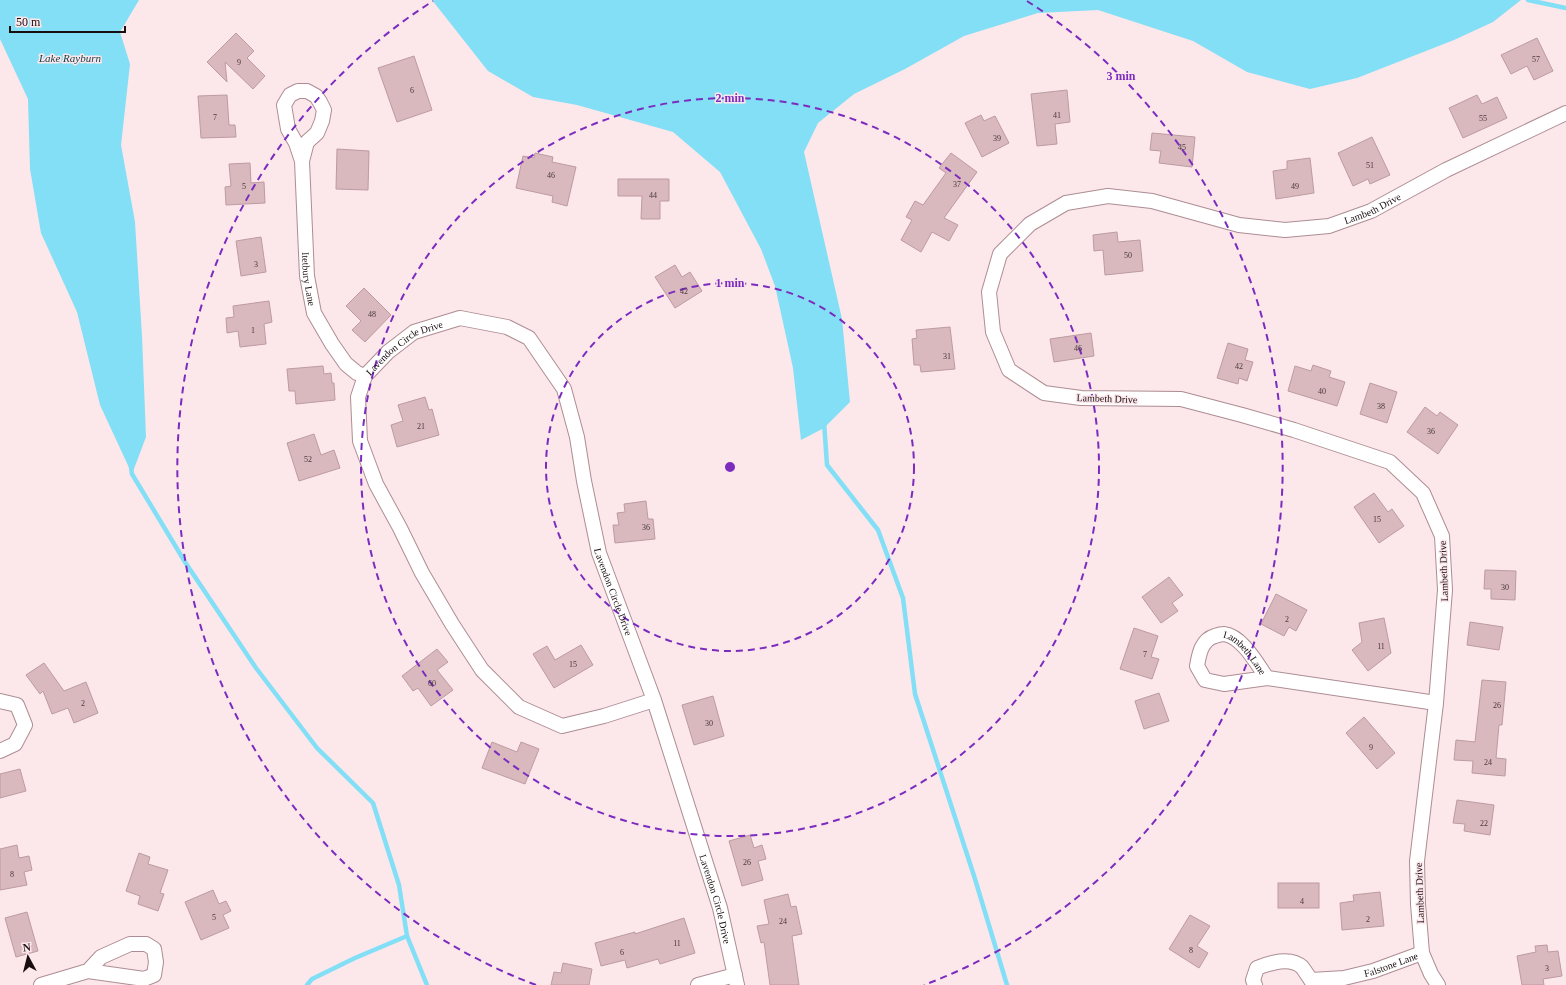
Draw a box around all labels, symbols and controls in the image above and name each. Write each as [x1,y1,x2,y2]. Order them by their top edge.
scale bar [10,8,125,34]
text: 50 m [16,15,41,29]
water label: Lake Rayburn [38,52,102,64]
house number: 57 [1532,55,1540,64]
house number: 9 [237,58,241,67]
text: 3 min [1106,69,1136,83]
house number: 6 [410,86,414,95]
text: 2 min [715,91,745,105]
house number: 41 [1053,111,1061,120]
house number: 7 [213,113,217,122]
house number: 55 [1479,114,1487,123]
house number: 39 [993,134,1001,143]
house number: 45 [1178,143,1186,152]
house number: 51 [1366,161,1374,170]
house number: 46 [547,171,555,180]
house number: 37 [953,180,961,189]
house number: 5 [242,182,246,191]
house number: 49 [1291,182,1299,191]
house number: 44 [649,191,657,200]
street label: Lambeth Drive [1343,191,1403,226]
house number: 50 [1124,251,1132,260]
street label: Itetbury Lane [300,252,318,307]
house number: 3 [254,260,258,269]
text: 1 min [715,276,745,290]
house number: 42 [680,287,688,296]
house number: 48 [368,310,376,319]
street label: Lavendon Circle Drive [364,318,445,378]
house number: 1 [251,326,255,335]
house number: 46 [1074,344,1082,353]
house number: 31 [943,352,951,361]
house number: 42 [1235,362,1243,371]
house number: 40 [1318,387,1326,396]
street label: Lambeth Drive [1076,392,1138,405]
house number: 38 [1377,402,1385,411]
house number: 21 [417,422,425,431]
house number: 36 [1427,427,1435,436]
house number: 52 [304,455,312,464]
centre of rings [723,460,737,474]
house number: 15 [1373,515,1381,524]
house number: 36 [642,523,650,532]
street label: Lambeth Drive [1437,540,1450,602]
street label: Lavendon Circle Drive [592,547,635,638]
house number: 30 [1501,583,1509,592]
house number: 2 [1285,615,1289,624]
street label: Lambeth Lane [1222,629,1268,677]
house number: 11 [1377,642,1385,651]
house number: 7 [1143,650,1147,659]
house number: 15 [569,660,577,669]
house number: 60 [428,679,436,688]
house number: 2 [81,699,85,708]
house number: 26 [1493,701,1501,710]
house number: 30 [705,719,713,728]
house number: 9 [1369,743,1373,752]
house number: 24 [1484,758,1492,767]
house number: 22 [1480,819,1488,828]
street label: Lavendon Circle Drive [697,853,733,945]
house number: 26 [743,858,751,867]
street label: Lambeth Drive [1413,862,1426,924]
house number: 8 [10,870,14,879]
house number: 4 [1300,897,1304,906]
house number: 5 [212,913,216,922]
house number: 2 [1366,915,1370,924]
house number: 24 [779,917,787,926]
north arrow [8,937,48,977]
house number: 11 [673,939,681,948]
text: N [22,941,32,954]
house number: 8 [1189,946,1193,955]
house number: 6 [620,948,624,957]
street label: Falstone Lane [1363,950,1420,979]
house number: 3 [1545,964,1549,973]

